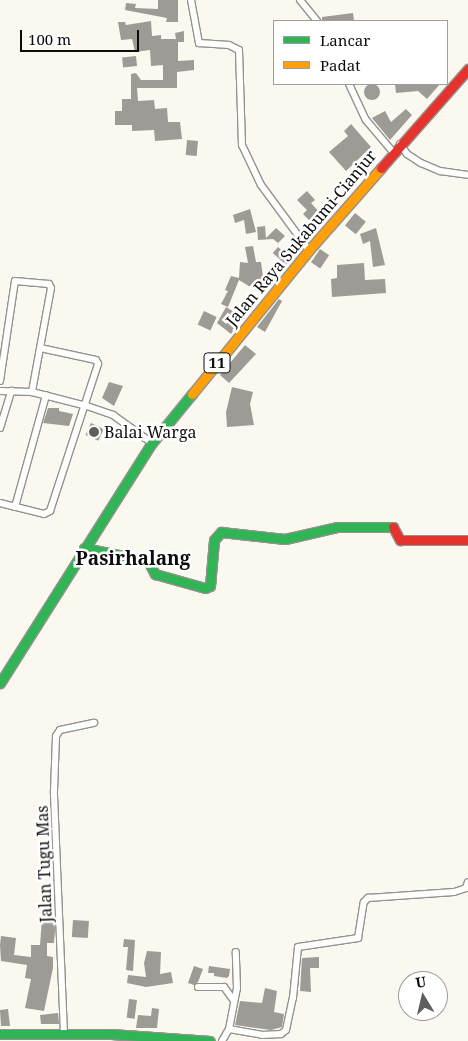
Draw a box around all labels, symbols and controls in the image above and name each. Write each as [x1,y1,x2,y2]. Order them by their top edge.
scale bar [22,20,141,52]
legend [273,20,448,85]
text: 100 m [28,29,71,49]
text: Lancar [320,30,370,50]
text: Padat [320,55,360,75]
street label: Jalan Raya Sukabumi-Cianjur [222,146,380,330]
road number: 11 [203,350,231,376]
place label: Balai Warga [104,422,197,442]
marker: Balai Warga [88,426,100,438]
district label: Pasirhalang [76,548,190,570]
street label: Jalan Tugu Mas [32,805,56,923]
north arrow [398,971,448,1021]
text: U [414,971,427,992]

